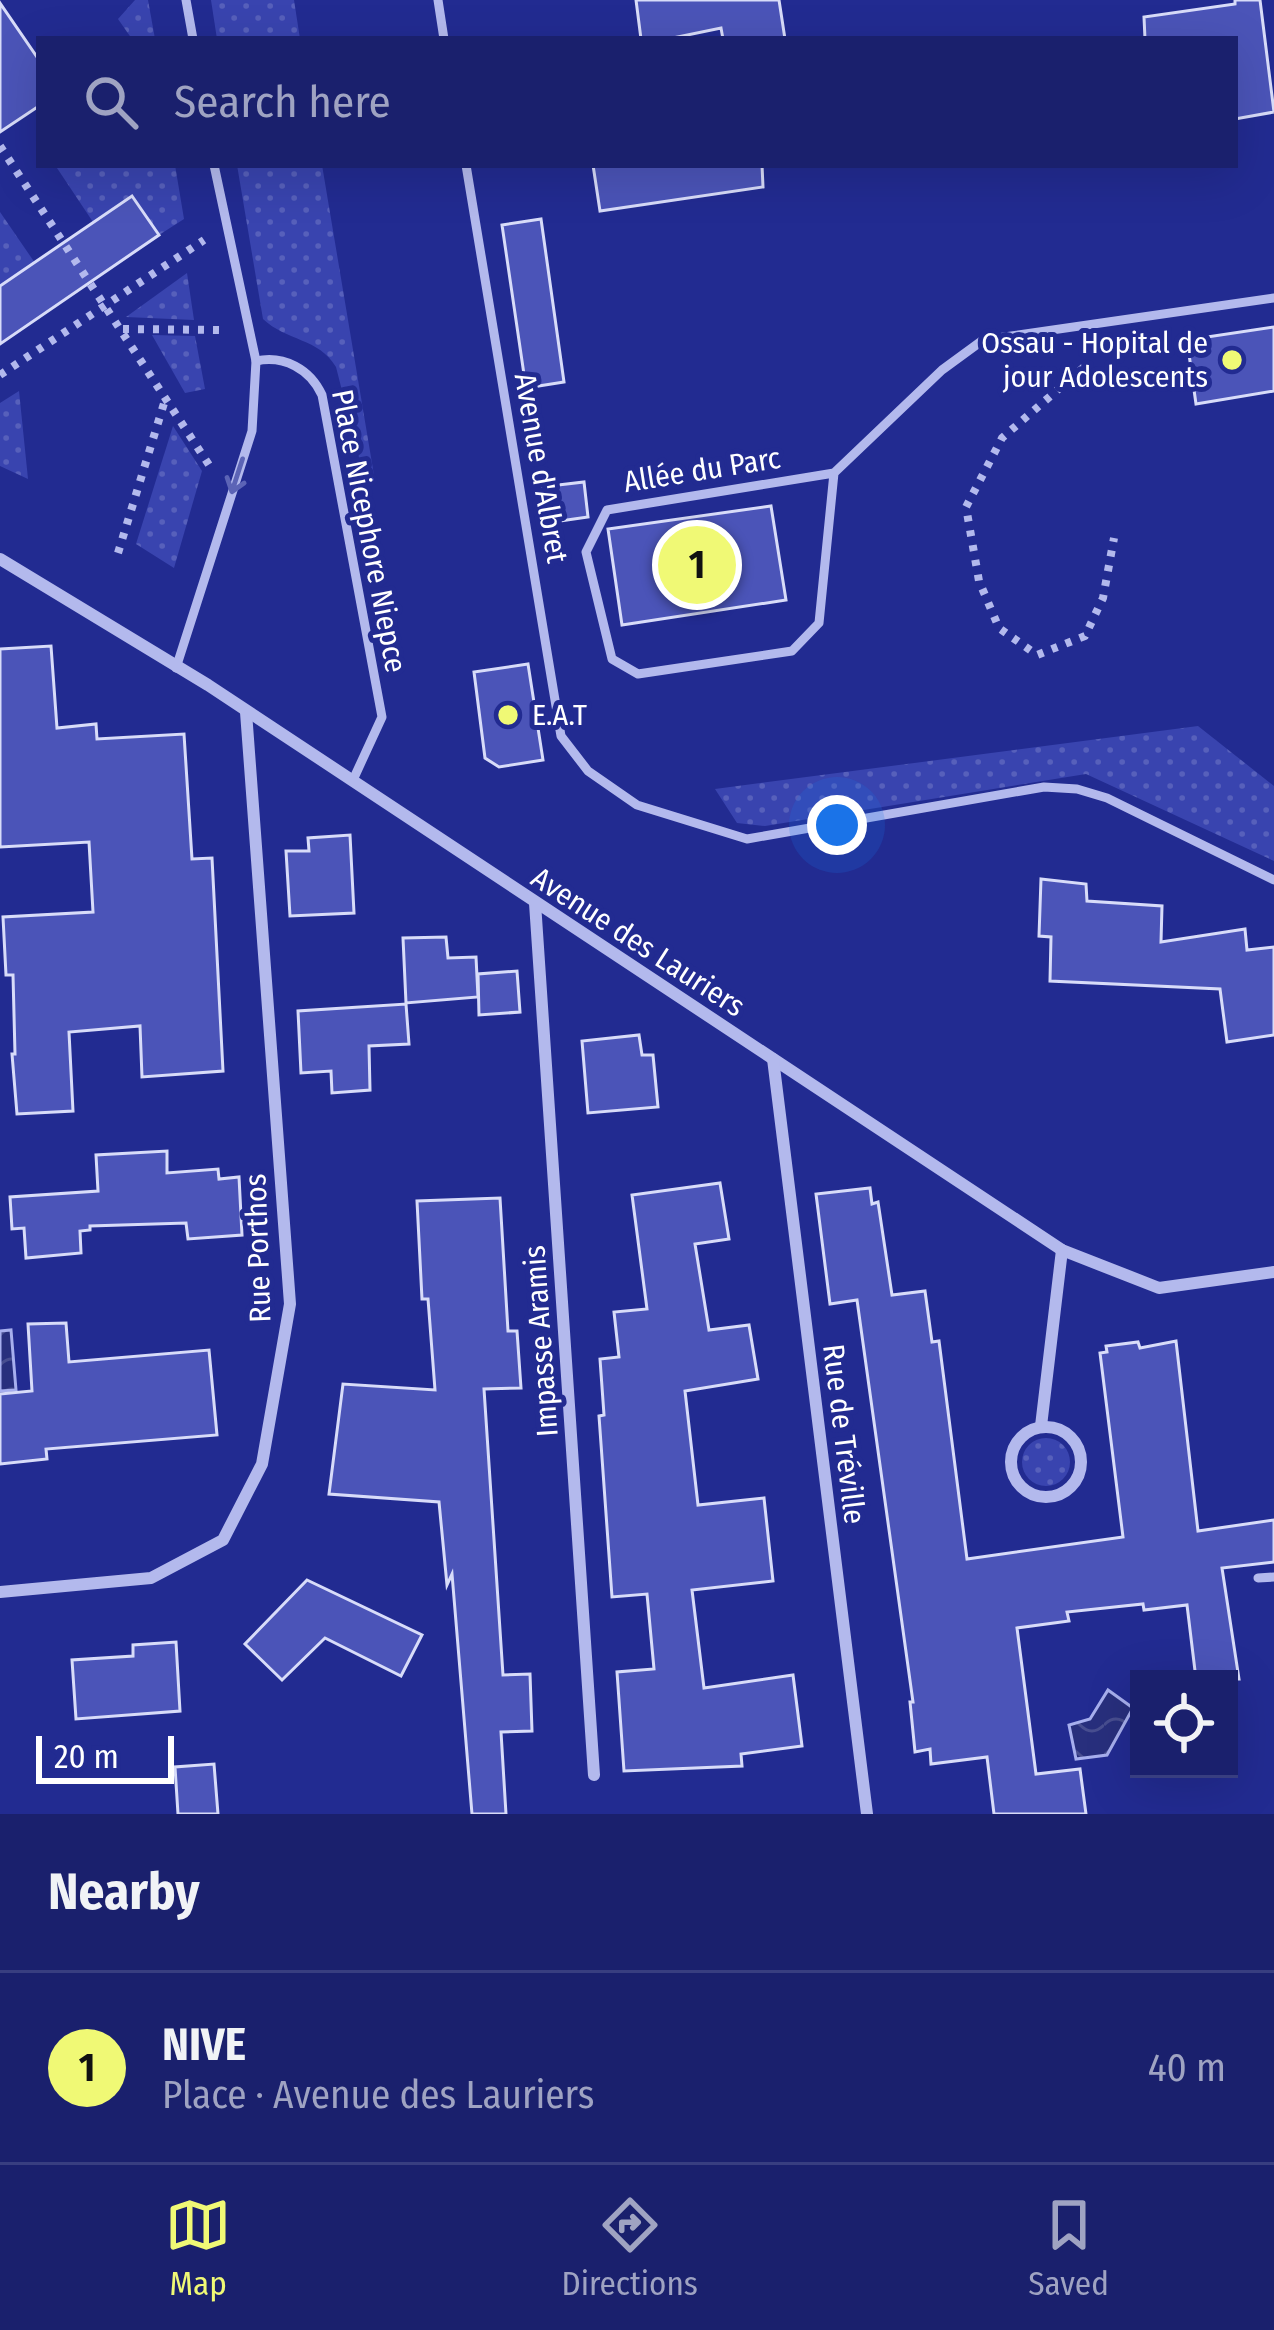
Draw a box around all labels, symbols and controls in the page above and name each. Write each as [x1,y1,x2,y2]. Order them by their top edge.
search box [36,36,1238,168]
icon: search [78,69,144,135]
text: Search here [174,75,391,129]
place label: Ossau - Hopital de jour Adolescents [981,325,1208,395]
marker: Ossau - Hopital de jour Adolescents [1219,347,1245,373]
street label: Avenue d'Albret [507,370,575,566]
street label: Place Nicephore Niepce [324,386,414,676]
street label: Allée du Parc [621,440,783,500]
one-way arrow [225,456,247,494]
pin: 1 [658,520,736,610]
place label: E.A.T [532,697,587,733]
marker: E.A.T [495,702,521,728]
your location [807,795,867,855]
street label: Avenue des Lauriers [525,860,751,1024]
street label: Rue Porthos [237,1173,279,1323]
street label: Impasse Aramis [516,1244,566,1438]
street label: Rue de Tréville [815,1342,873,1526]
map controls [1130,1670,1238,1778]
button: locate [1130,1670,1238,1778]
scale bar [36,1730,174,1783]
text: 20 m [54,1737,119,1777]
text: Nearby [48,1861,200,1923]
text: NIVE [162,2018,246,2072]
text: 1 [79,2045,95,2091]
text: 40 m [1148,2045,1226,2091]
text: Place · Avenue des Lauriers [162,2072,594,2118]
tab: Map [165,2192,231,2304]
tab: Directions [561,2192,698,2304]
tab: Saved [1028,2192,1109,2304]

